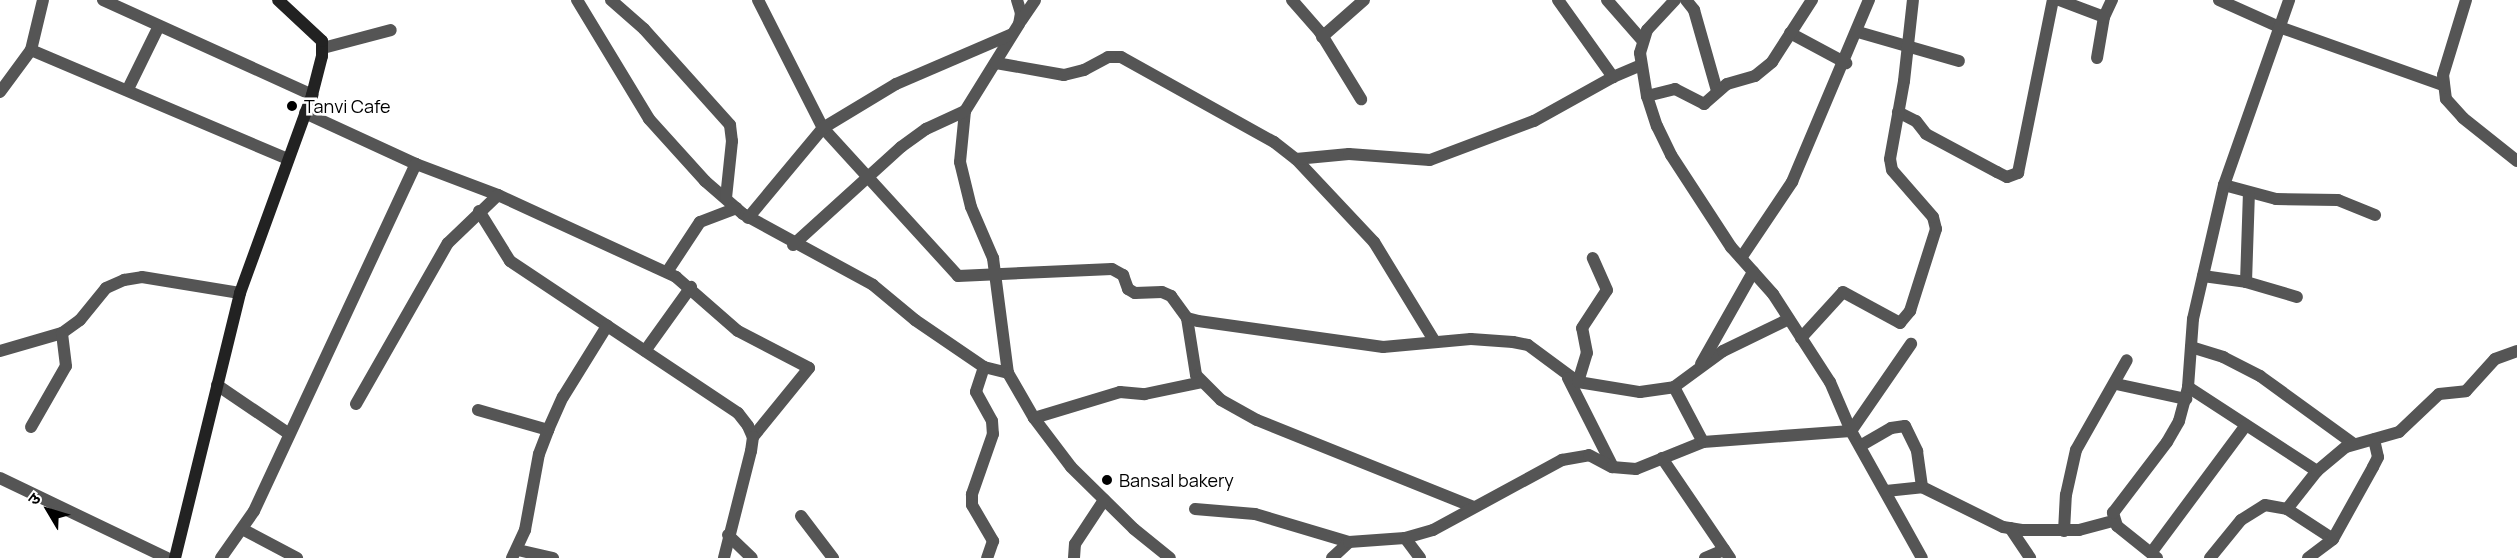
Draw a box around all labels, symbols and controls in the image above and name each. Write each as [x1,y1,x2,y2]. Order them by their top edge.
place label: Tanvi Cafe [304,95,391,117]
marker: Tanvi Cafe [285,99,299,113]
place label: Bansal bakery [1119,469,1234,491]
marker: Bansal bakery [1100,473,1114,487]
north arrow [18,480,78,540]
text: उ [22,488,45,509]

